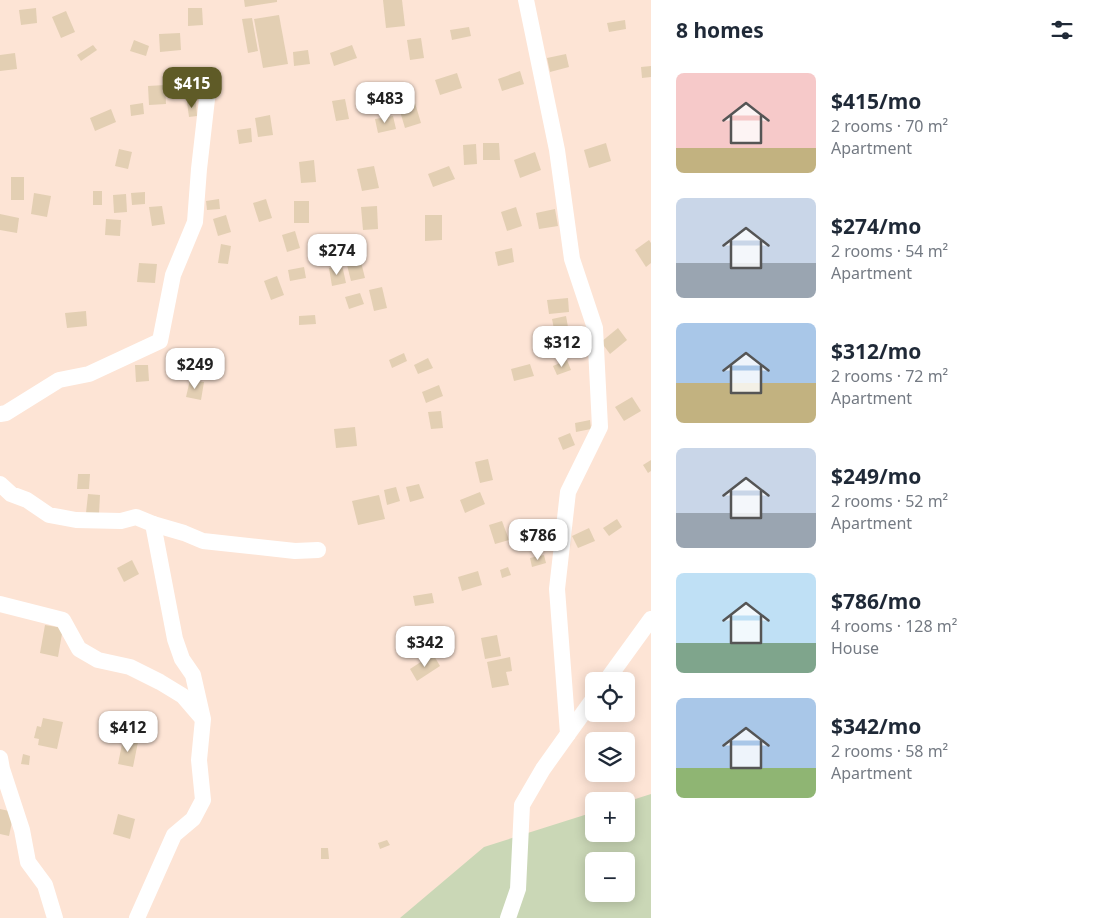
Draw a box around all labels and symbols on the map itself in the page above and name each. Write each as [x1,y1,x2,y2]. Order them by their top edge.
pin: $415 [162,66,222,109]
pin: $483 [355,82,415,124]
pin: $274 [307,234,367,276]
pin: $312 [532,326,592,368]
pin: $249 [165,348,225,390]
pin: $786 [508,518,568,561]
pin: $342 [395,626,455,668]
pin: $412 [98,710,158,753]

